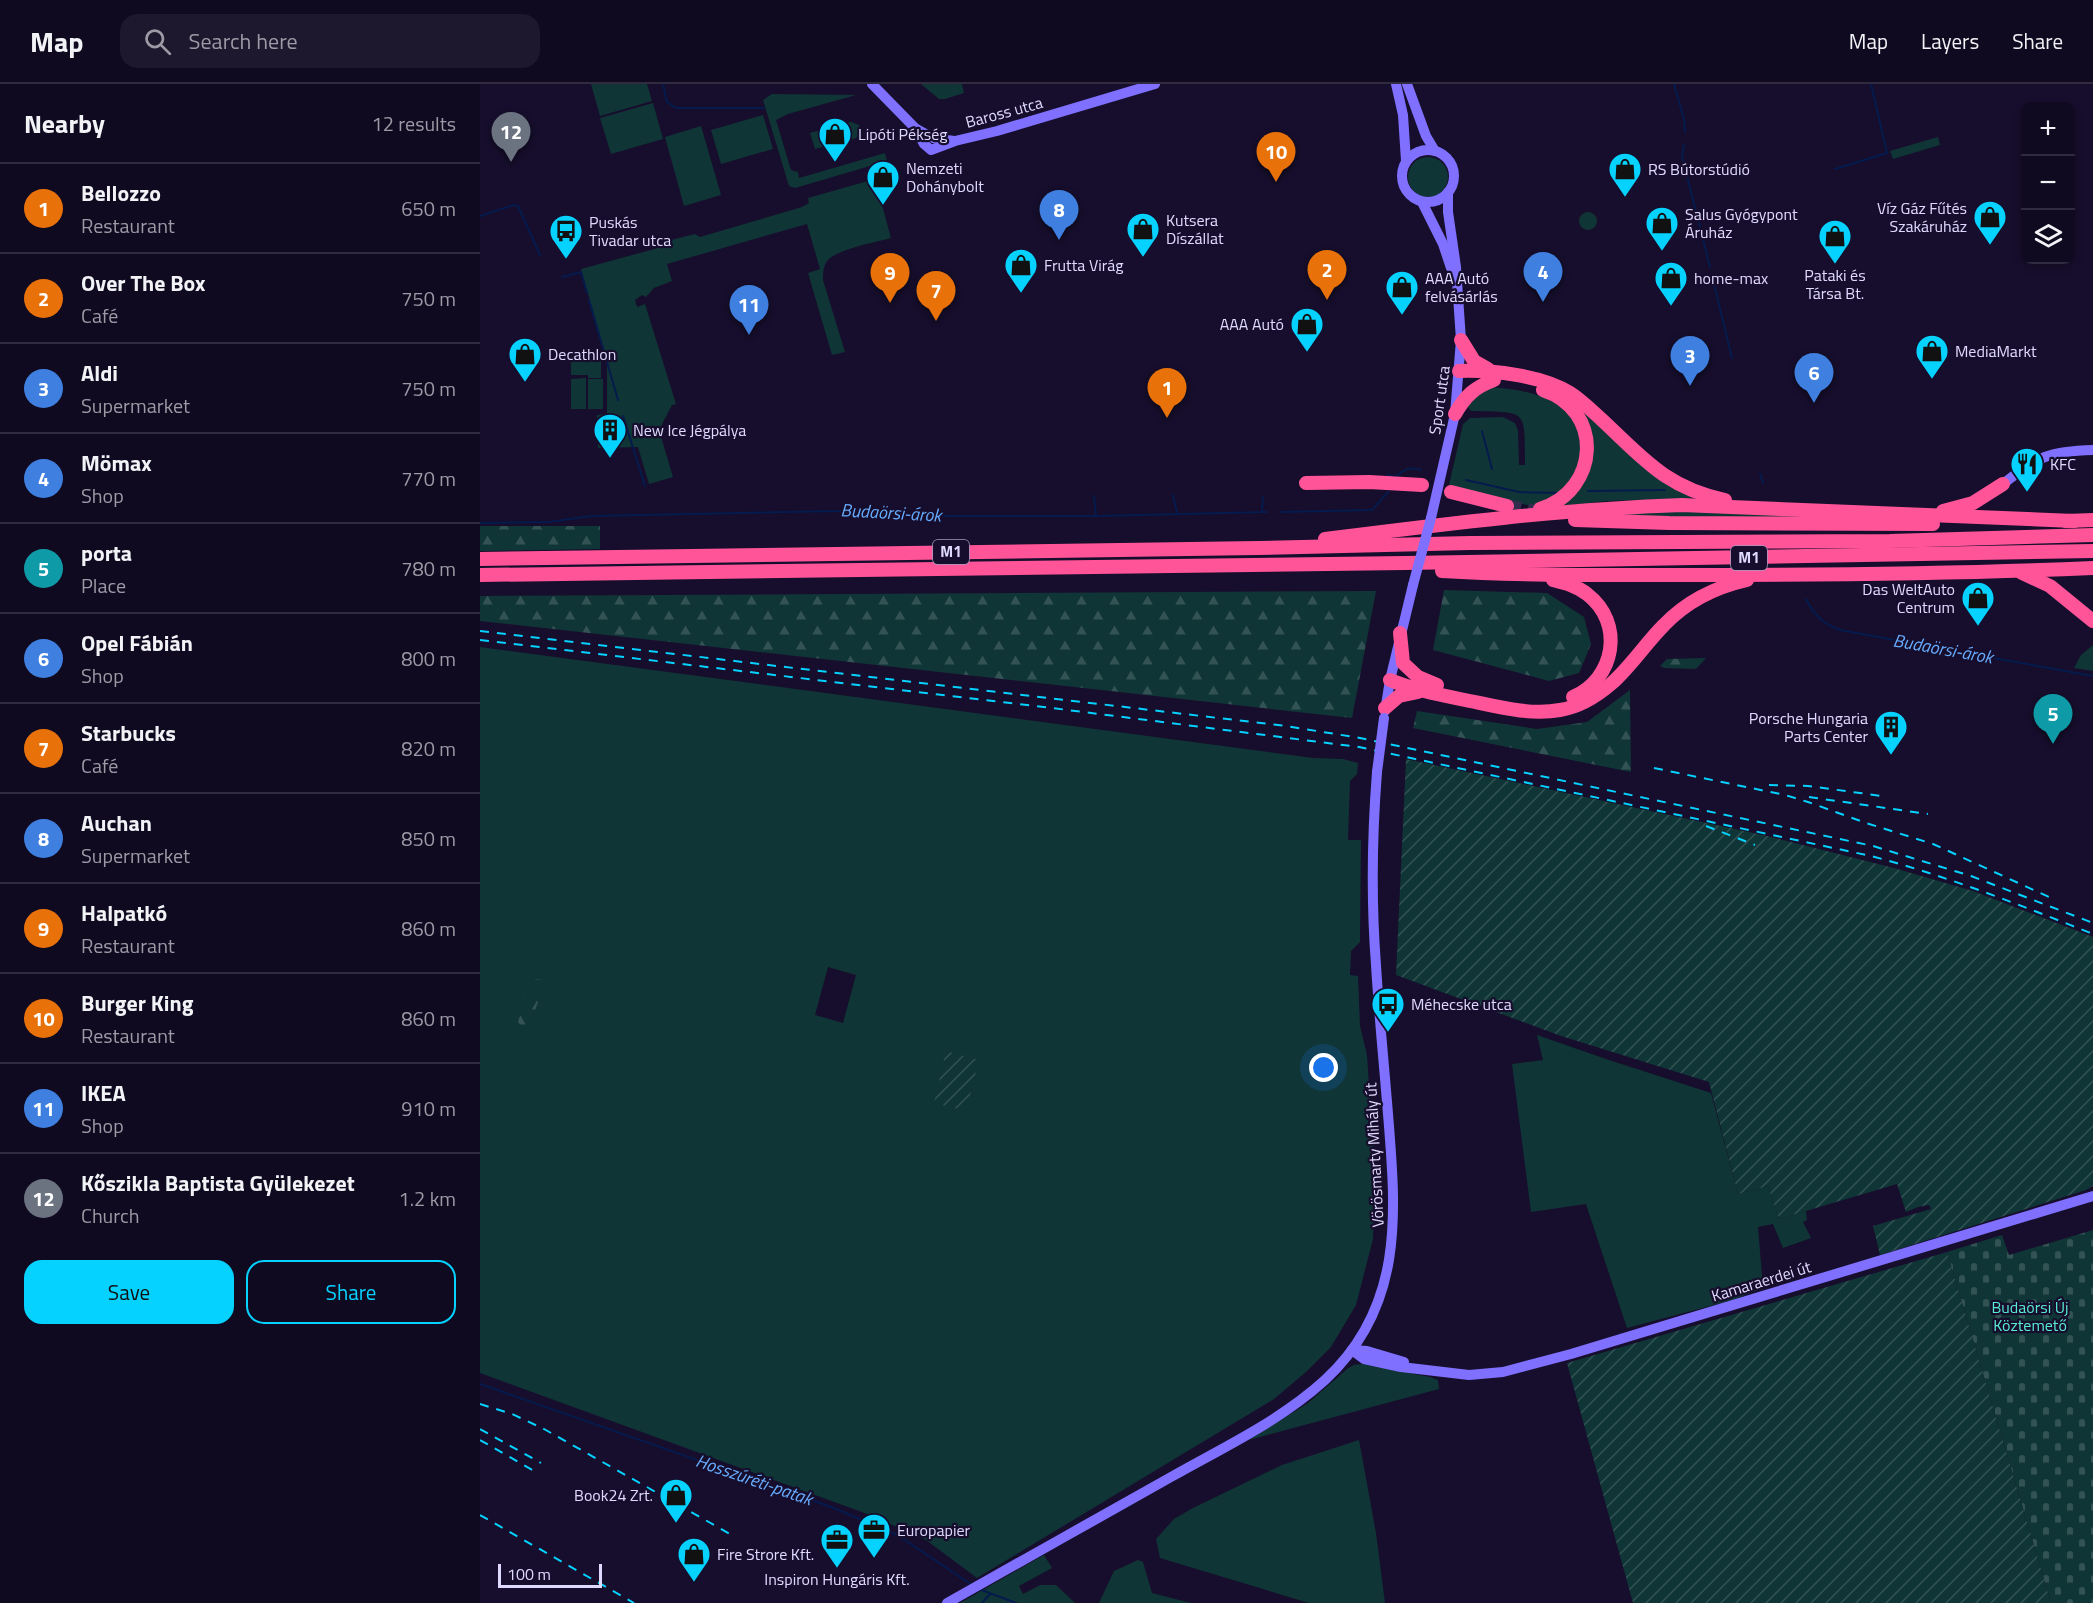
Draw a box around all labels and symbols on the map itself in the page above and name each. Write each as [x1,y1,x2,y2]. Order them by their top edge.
street label: Baross utca [963,90,1045,134]
pin: 12 [492,112,531,162]
shop icon: Lipóti Pékség [817,116,853,163]
place label: Lipóti Pékség [858,122,948,146]
pin: 10 [1256,132,1296,182]
shop icon: RS Bútorstúdió [1607,151,1643,198]
place label: Nemzeti Dohánybolt [906,156,984,198]
place label: RS Bútorstúdió [1648,157,1750,181]
shop icon: Nemzeti Dohánybolt [865,159,901,206]
pin: 8 [1040,190,1078,240]
place label: Víz Gáz Fűtés Szakáruház [1877,196,1967,238]
shop icon: Víz Gáz Fűtés Szakáruház [1972,199,2008,246]
place label: Salus Gyógypont Áruház [1685,202,1798,244]
shop icon: Salus Gyógypont Áruház [1644,205,1680,252]
place label: Kutsera Díszállat [1166,208,1224,250]
place label: Puskás Tivadar utca [589,210,671,252]
shop icon: Kutsera Díszállat [1125,211,1161,258]
bus stop icon: Puskás Tivadar utca [548,213,584,260]
shop icon: Pataki és Társa Bt. [1817,218,1853,265]
shop icon: Frutta Virág [1003,247,1039,294]
pin: 2 [1308,250,1346,300]
pin: 4 [1524,252,1562,302]
place label: Frutta Virág [1044,253,1123,277]
pin: 9 [870,254,910,303]
shop icon: home-max [1653,260,1689,307]
place label: Pataki és Társa Bt. [1804,263,1866,305]
place label: AAA Autó felvásárlás [1425,266,1498,308]
place label: home-max [1694,266,1768,290]
shop icon: AAA Autó felvásárlás [1384,269,1420,316]
pin: 7 [916,272,956,321]
pin: 11 [730,286,768,335]
shop icon: AAA Autó [1289,306,1325,353]
place label: AAA Autó [1220,312,1284,336]
shop icon: MediaMarkt [1914,333,1950,380]
shop icon: Decathlon [507,336,543,383]
pin: 3 [1670,336,1710,386]
place label: MediaMarkt [1955,339,2037,363]
place label: Decathlon [548,342,616,366]
pin: 6 [1794,354,1834,403]
street label: Sport utca [1422,364,1456,436]
pin: 1 [1148,368,1186,418]
building icon: New Ice Jégpálya [592,412,628,459]
place label: New Ice Jégpálya [633,418,746,442]
restaurant icon: KFC [2009,446,2045,493]
place label: KFC [2050,452,2076,476]
water label: Budaörsi-árok [840,496,944,529]
road number: M1 [933,540,969,564]
road number: M1 [1731,546,1767,570]
place label: Das WeltAuto Centrum [1862,577,1955,619]
shop icon: Das WeltAuto Centrum [1960,580,1996,627]
water label: Budaörsi-árok [1891,626,1997,671]
pin: 5 [2034,694,2072,744]
place label: Porsche Hungaria Parts Center [1749,706,1868,748]
building icon: Porsche Hungaria Parts Center [1873,709,1909,756]
bus stop icon: Méhecske utca [1370,986,1406,1033]
place label: Méhecske utca [1411,992,1512,1016]
your location [1309,1053,1338,1082]
street label: Vörösmarty Mihály út [1358,1082,1390,1228]
street label: Kamaraerdei út [1708,1254,1814,1308]
park label: Budaörsi Új Köztemető [1991,1295,2069,1337]
water label: Hosszúréti-patak [692,1447,818,1513]
shop icon: Book24 Zrt. [658,1477,694,1524]
place label: Book24 Zrt. [574,1483,653,1507]
office icon: Europapier [856,1512,892,1559]
place label: Europapier [897,1518,971,1542]
office icon: Inspiron Hungáris Kft. [819,1522,855,1569]
shop icon: Fire Strore Kft. [676,1536,712,1583]
place label: Fire Strore Kft. [717,1542,814,1566]
scale bar [498,1561,602,1588]
place label: Inspiron Hungáris Kft. [764,1567,910,1591]

